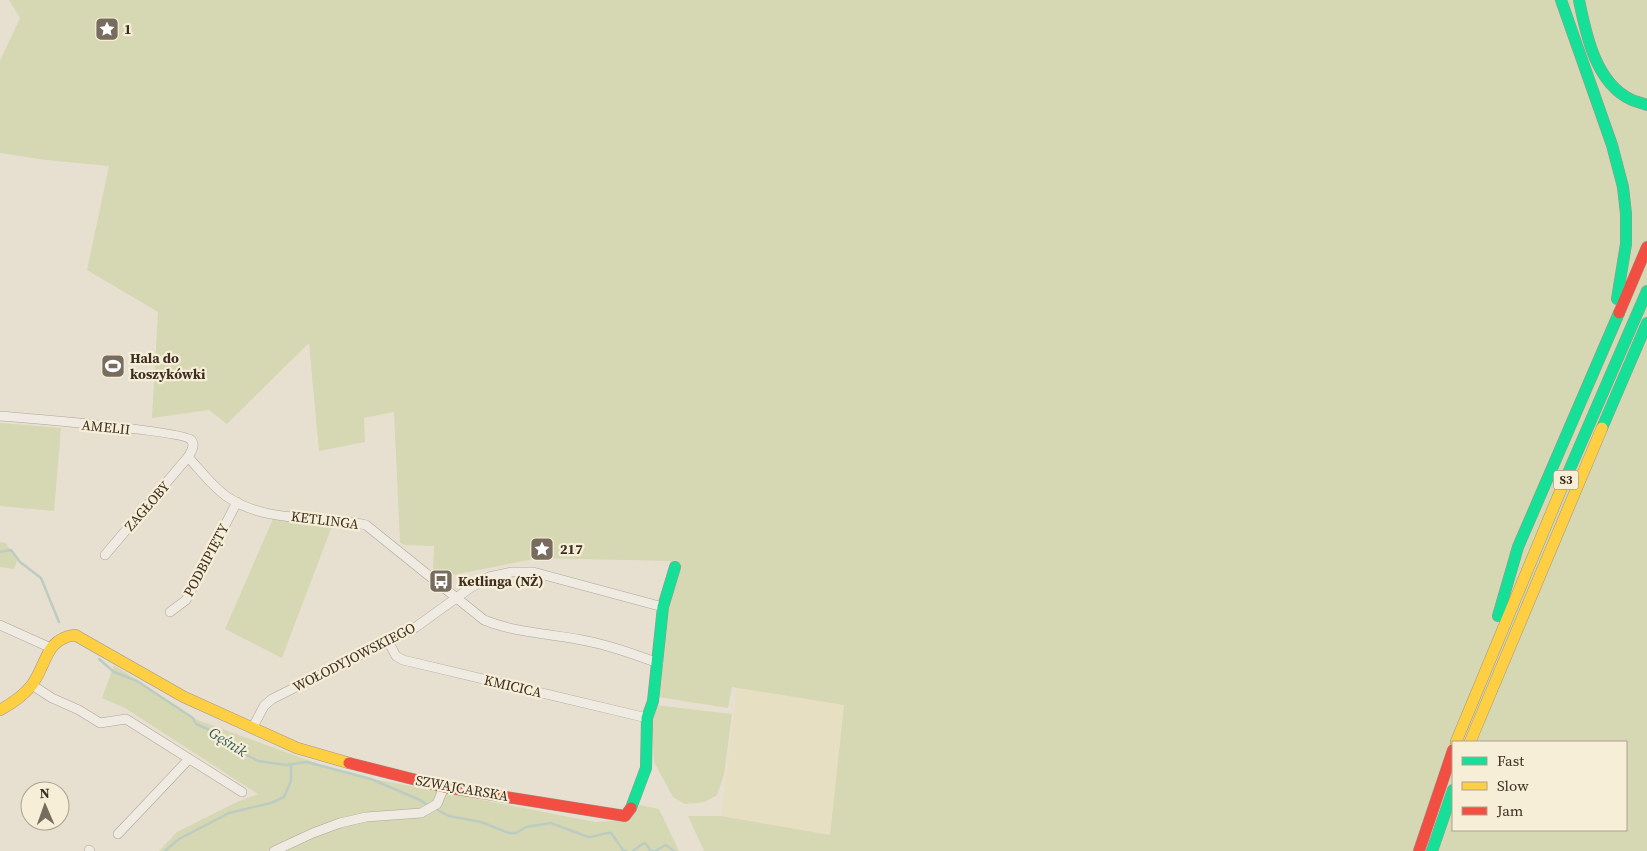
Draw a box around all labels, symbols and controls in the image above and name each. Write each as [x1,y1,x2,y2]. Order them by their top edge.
place icon: 1 [94,16,120,42]
place label: 1 [124,19,132,39]
place label: Hala do koszykówki [130,348,206,384]
sports icon: Hala do koszykówki [100,353,126,379]
street label: AMELII [81,415,131,439]
road number: S3 [1554,470,1578,490]
street label: ZAGŁOBY [120,477,174,535]
street label: KETLINGA [290,506,361,534]
street label: PODBIPIĘTY [178,520,234,600]
place icon: 217 [529,536,555,562]
place label: 217 [560,539,583,559]
bus stop icon: Ketlinga (NŻ) [428,568,454,594]
place label: Ketlinga (NŻ) [458,571,543,591]
street label: WOŁODYJOWSKIEGO [289,617,419,697]
street label: KMICICA [482,670,545,702]
water label: Gęśnik [205,722,252,762]
legend [1452,741,1627,831]
text: Fast [1497,750,1524,771]
street label: SZWAJCARSKA [414,770,511,806]
text: Slow [1497,775,1529,796]
north arrow [20,781,70,831]
text: N [39,783,50,803]
text: Jam [1496,800,1524,821]

